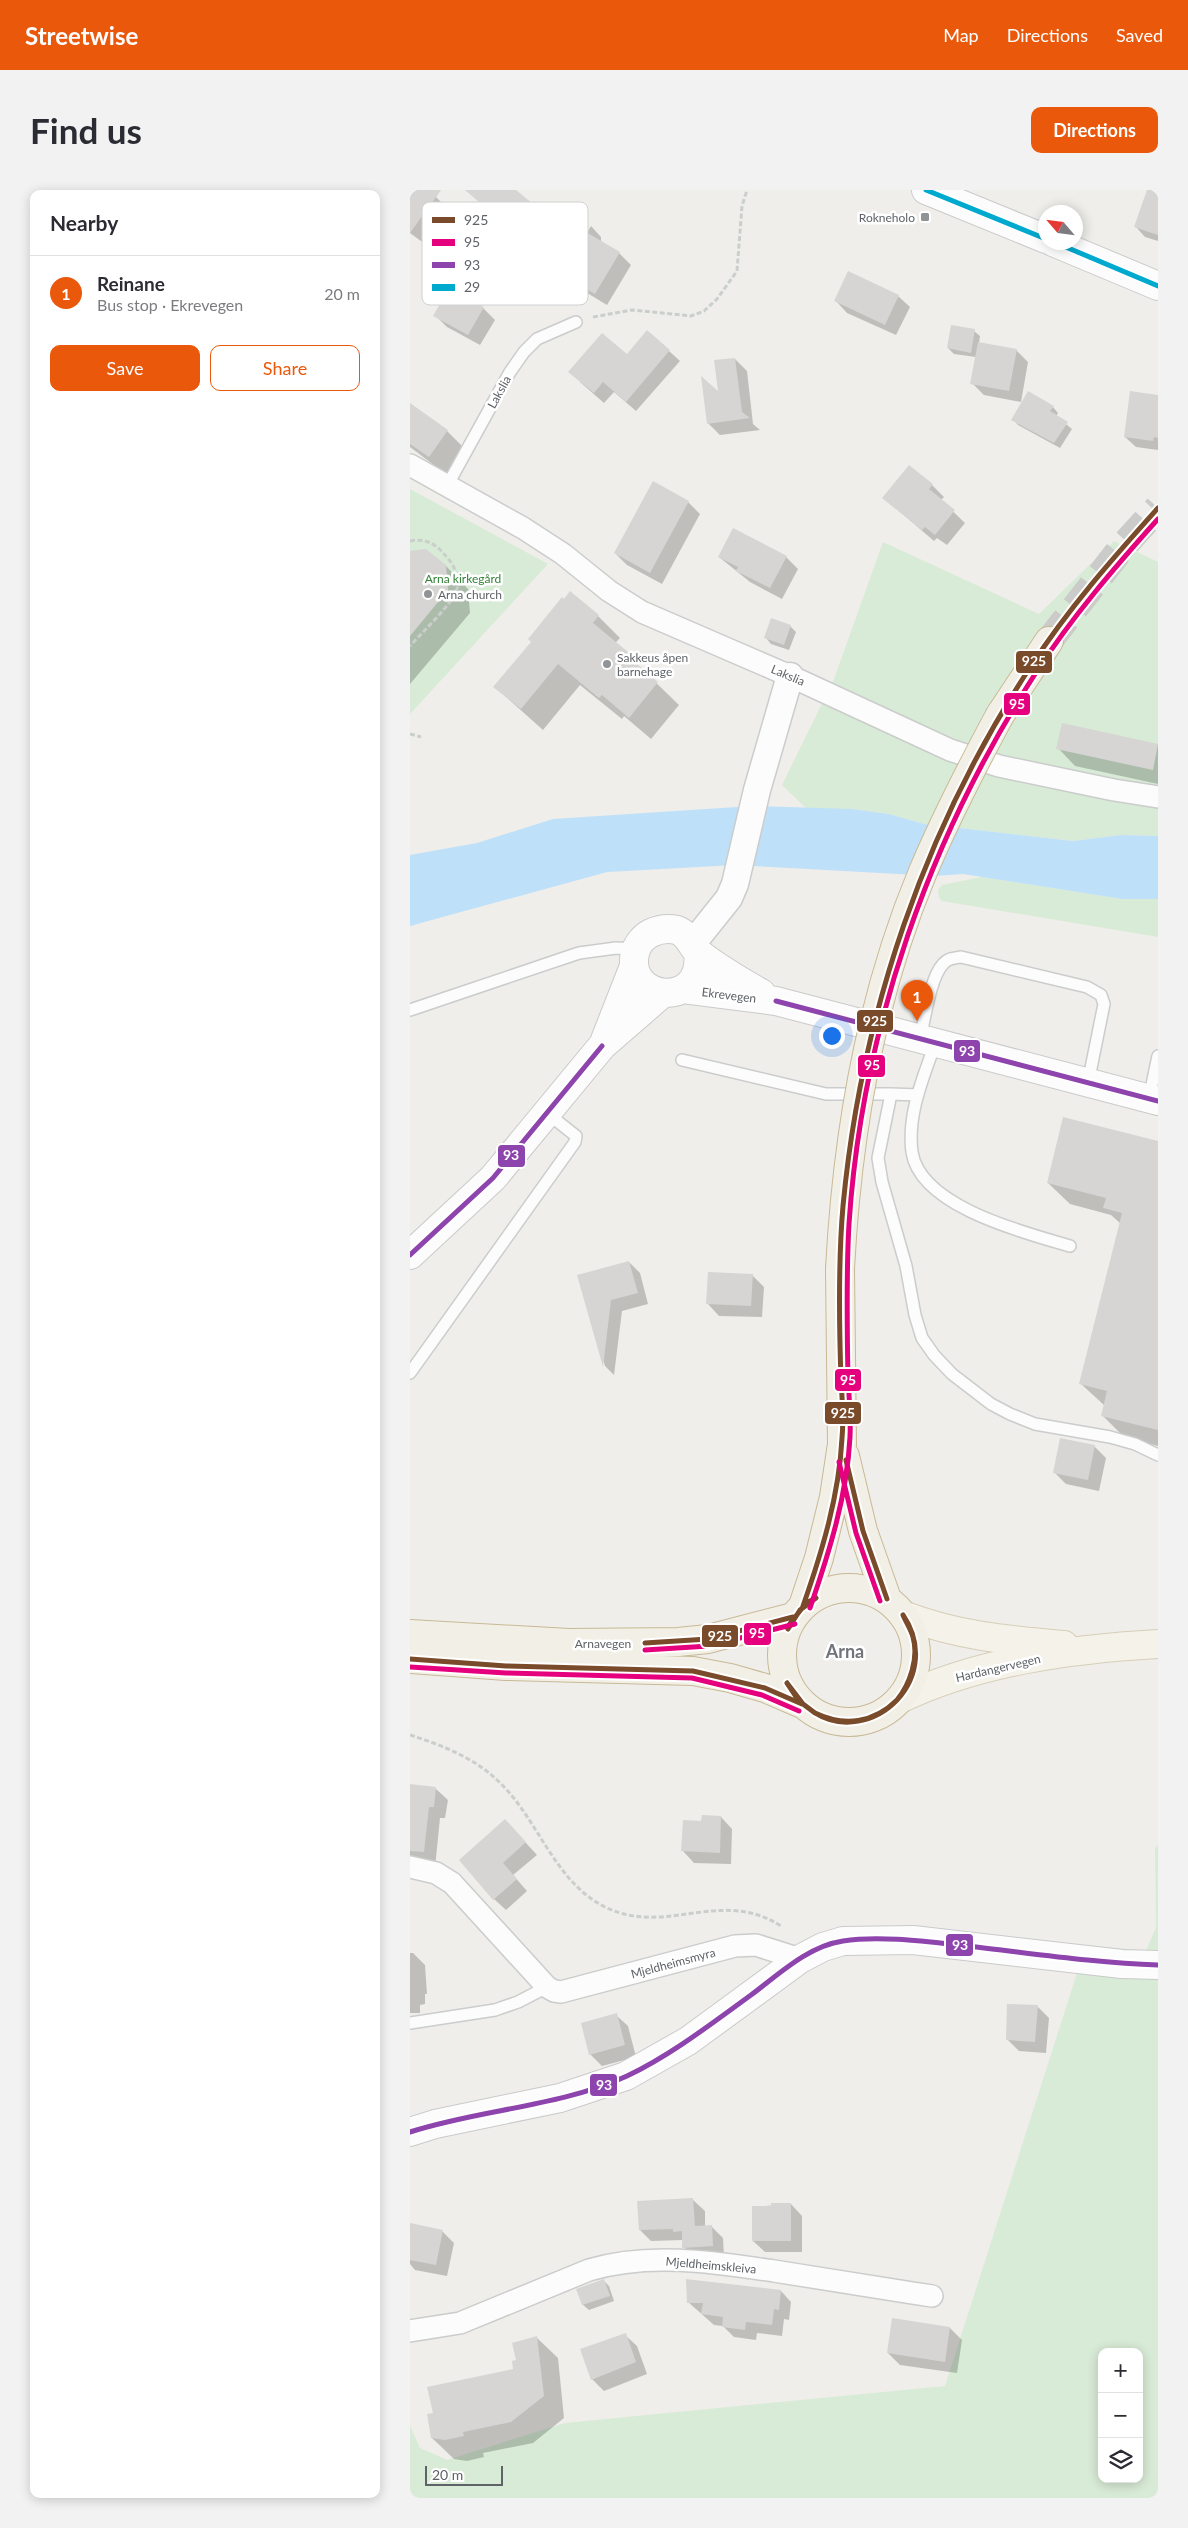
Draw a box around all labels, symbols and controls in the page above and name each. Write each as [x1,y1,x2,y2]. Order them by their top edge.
text: Streetwise [25,21,138,50]
text: Map [943,24,979,46]
text: Directions [1007,24,1088,46]
text: Saved [1116,24,1163,46]
button: Directions [1031,107,1158,153]
text: Find us [30,109,142,151]
legend [422,202,588,305]
north arrow [1038,205,1083,250]
text: Nearby [50,210,118,235]
place label: Rokneholo [859,210,915,225]
text: 925 [464,211,488,228]
marker: Rokneholo [919,211,931,223]
text: 95 [464,233,480,250]
text: 93 [464,256,480,273]
text: Reinane [97,272,165,295]
text: 29 [464,278,480,295]
text: 1 [61,284,71,303]
text: 20 m [324,284,360,303]
text: Bus stop · Ekrevegen [97,295,243,314]
button: Save [50,345,200,391]
button: Share [210,345,360,391]
street label: Lakslia [484,373,514,411]
park label: Arna kirkegård [425,571,501,586]
place label: Arna church [438,587,502,602]
marker: Arna church [422,588,434,600]
place label: Sakkeus åpen barnehage [617,650,688,679]
line badge: 925 [1015,650,1053,674]
text: 925 [1022,652,1046,669]
marker: Sakkeus åpen barnehage [601,658,613,670]
street label: Lakslia [769,661,807,689]
line badge: 95 [1003,692,1031,716]
text: 95 [1009,695,1025,712]
pin: 1 [901,980,933,1021]
street label: Ekrevegen [701,984,757,1006]
line badge: 925 [856,1009,894,1033]
text: 925 [863,1012,887,1029]
your location [819,1023,845,1049]
line badge: 93 [953,1039,981,1063]
text: 93 [959,1042,975,1059]
line badge: 95 [857,1054,886,1078]
text: 95 [864,1056,880,1073]
line badge: 93 [497,1144,526,1168]
text: 93 [503,1146,519,1163]
line badge: 95 [834,1368,862,1392]
text: 95 [840,1371,856,1388]
line badge: 925 [824,1401,862,1425]
text: 925 [831,1404,855,1421]
line badge: 95 [743,1622,772,1646]
line badge: 925 [701,1624,739,1648]
text: 95 [749,1624,765,1641]
text: 925 [708,1627,732,1644]
street label: Arnavegen [575,1636,631,1651]
district label: Arna [825,1640,864,1662]
street label: Hardangervegen [954,1651,1042,1685]
line badge: 93 [945,1933,974,1957]
text: 93 [952,1936,968,1953]
street label: Mjeldheimsmyra [629,1944,717,1981]
line badge: 93 [589,2073,618,2097]
text: 93 [596,2076,612,2093]
street label: Mjeldheimskleiva [665,2254,757,2276]
map controls [1098,2348,1143,2483]
button: + [1098,2348,1143,2393]
button: − [1098,2393,1143,2438]
button: layers [1098,2438,1143,2483]
scale bar [425,2463,502,2486]
text: 20 m [432,2466,463,2483]

